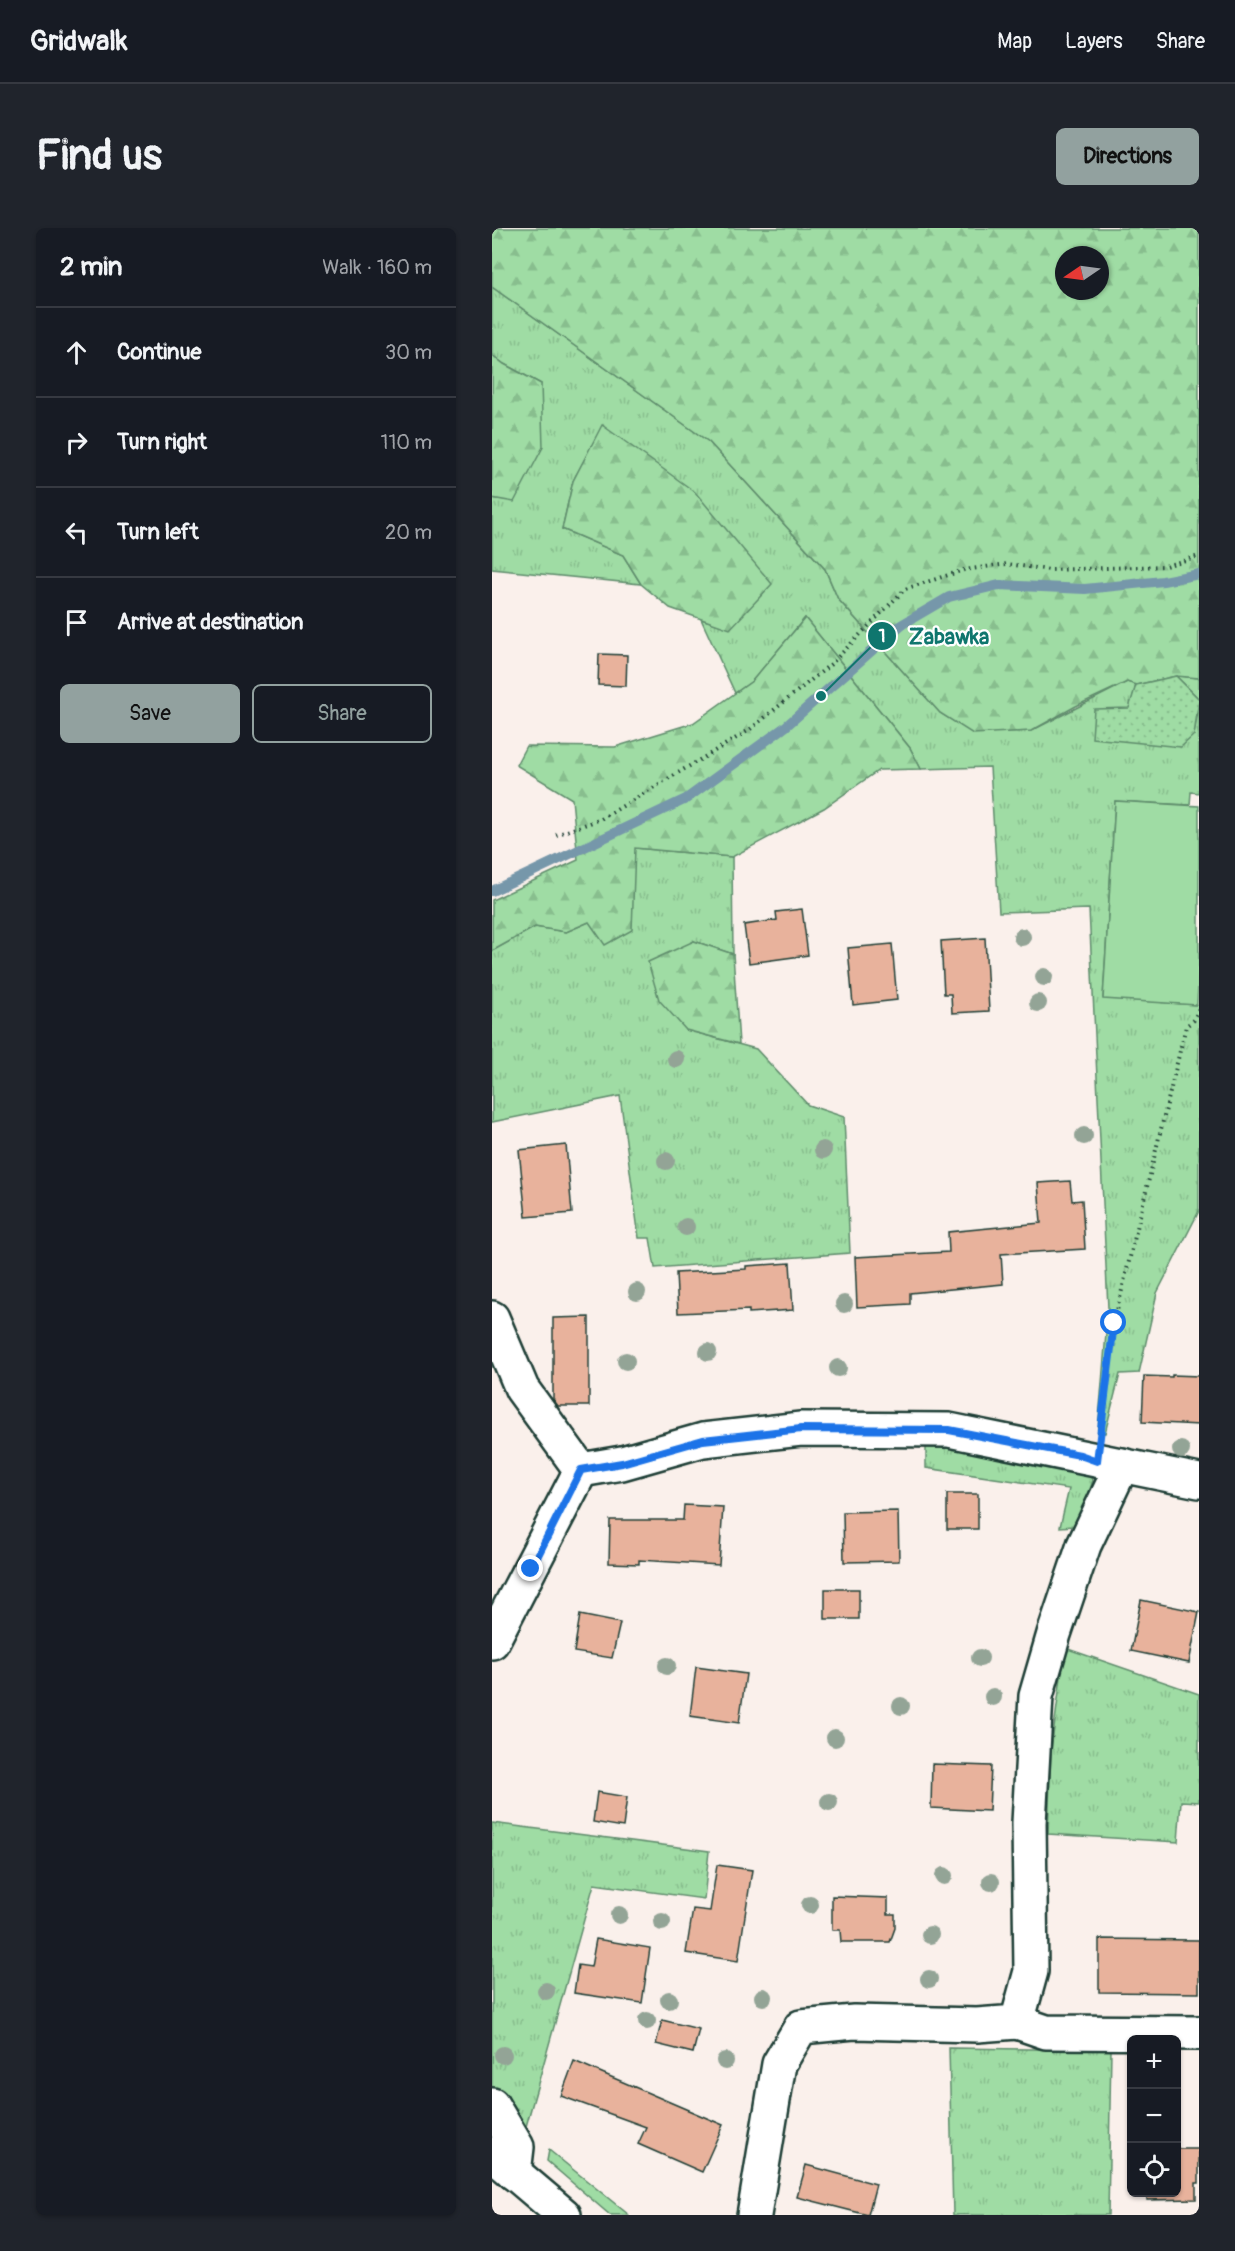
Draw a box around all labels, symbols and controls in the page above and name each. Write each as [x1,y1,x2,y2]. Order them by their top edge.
text: Gridwalk [30,24,128,59]
text: Map [997,28,1032,55]
text: Layers [1065,28,1123,55]
text: Share [1156,28,1205,55]
button: Directions [1056,128,1199,185]
text: Find us [36,130,162,182]
north arrow [1055,246,1109,300]
text: 2 min [60,251,122,283]
text: Walk · 160 m [322,255,432,280]
icon: ahead [60,336,93,369]
text: Continue [117,338,201,366]
text: 30 m [385,340,432,365]
icon: right [60,426,93,459]
text: Turn right [117,428,207,456]
text: 110 m [381,430,432,455]
icon: left [60,516,93,549]
text: Turn left [117,518,199,546]
text: 20 m [385,520,432,545]
icon: arrive [60,606,93,639]
text: Arrive at destination [117,608,303,636]
callout: Zabawka [867,616,1002,656]
text: Zabawka [909,623,989,651]
text: 1 [878,625,886,648]
button: Save [60,684,240,743]
button: Share [252,684,432,743]
route start [1100,1309,1126,1335]
route end [517,1555,543,1581]
map controls [1127,2035,1181,2197]
button: + [1127,2035,1181,2089]
button: − [1127,2089,1181,2143]
button: locate [1127,2143,1181,2197]

